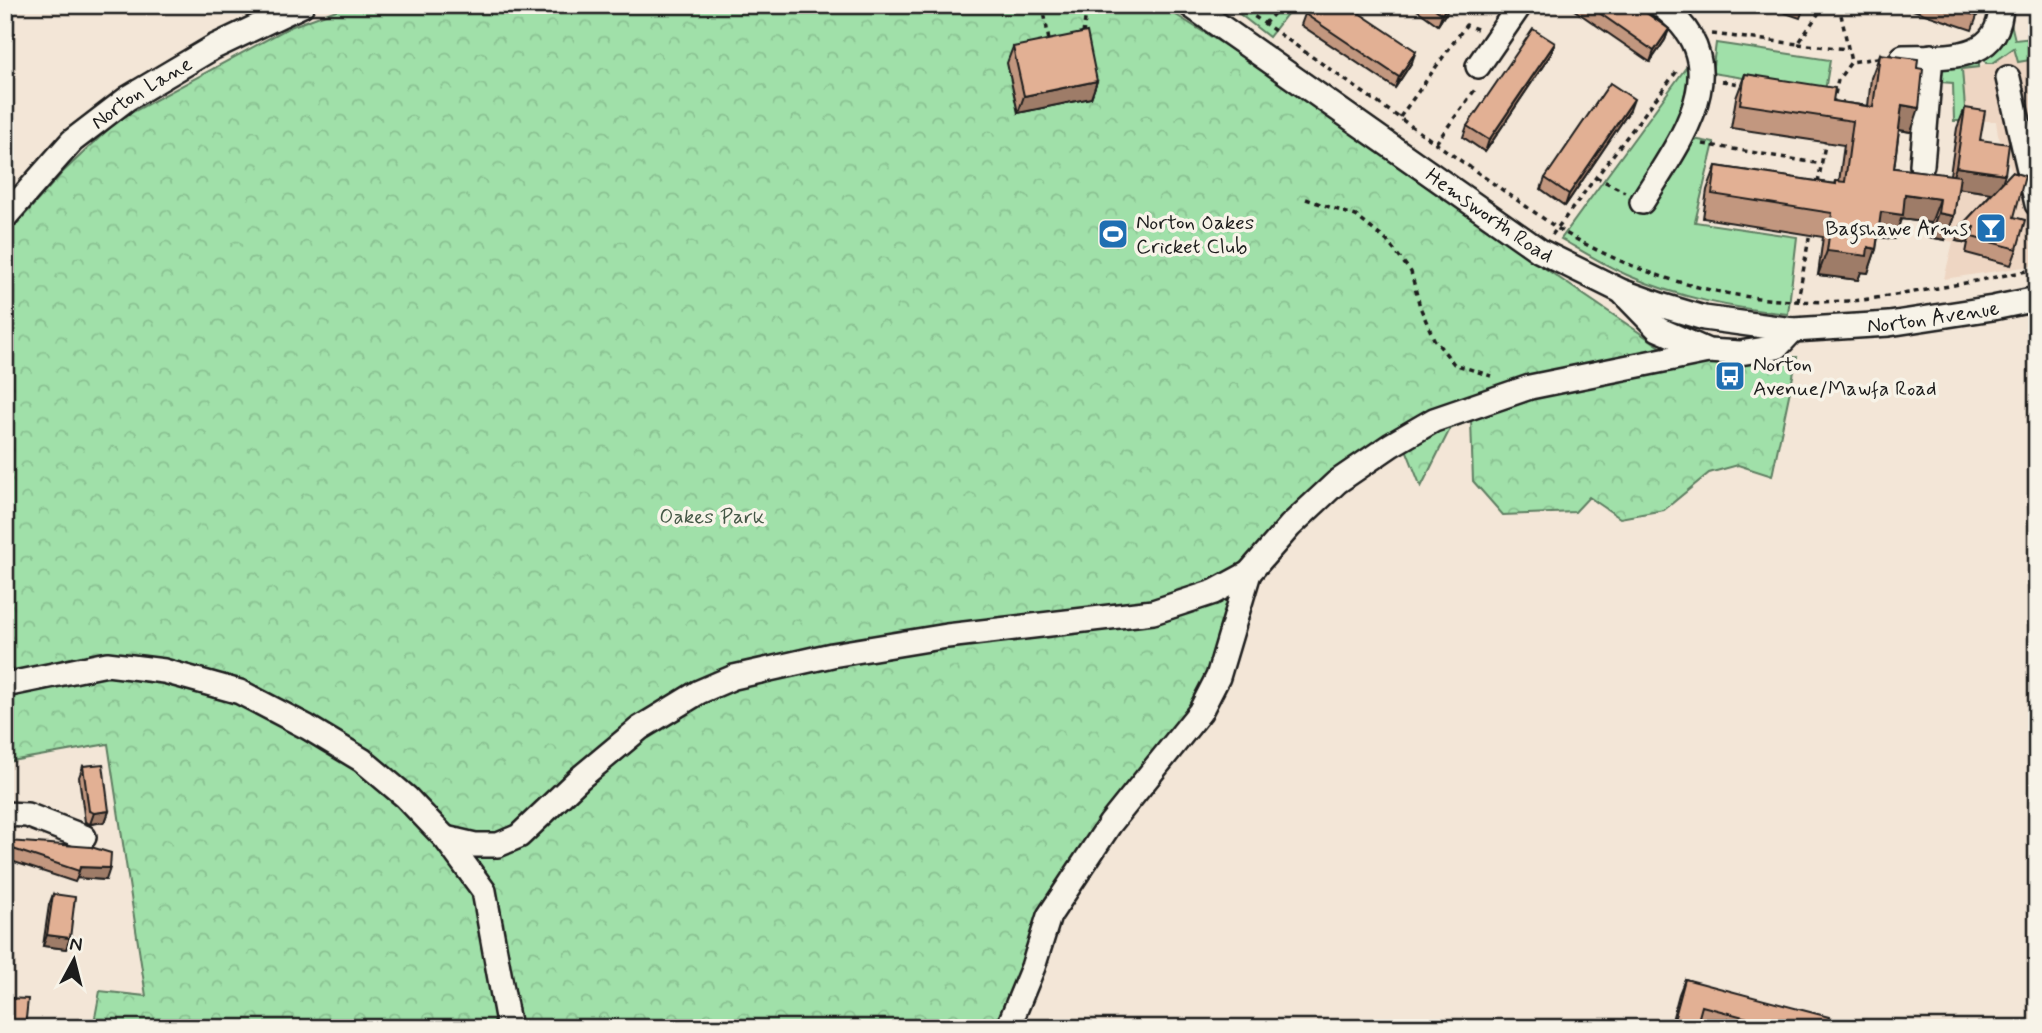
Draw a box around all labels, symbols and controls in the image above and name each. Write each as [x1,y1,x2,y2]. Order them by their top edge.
street label: Norton Lane [85,50,197,136]
street label: Hemsworth Road [1420,162,1557,270]
place label: Norton Oakes Cricket Club [1136,209,1254,261]
bar icon: Bagshawe Arms [1974,211,2008,245]
place label: Bagshawe Arms [1825,215,1968,245]
sports icon: Norton Oakes Cricket Club [1096,217,1130,251]
street label: Norton Avenue [1866,294,2002,340]
place label: Norton Avenue/Mawfa Road [1753,351,1937,403]
bus stop icon: Norton Avenue/Mawfa Road [1713,359,1747,393]
park label: Oakes Park [659,503,765,531]
north arrow [38,925,108,995]
text: N [68,931,84,958]

